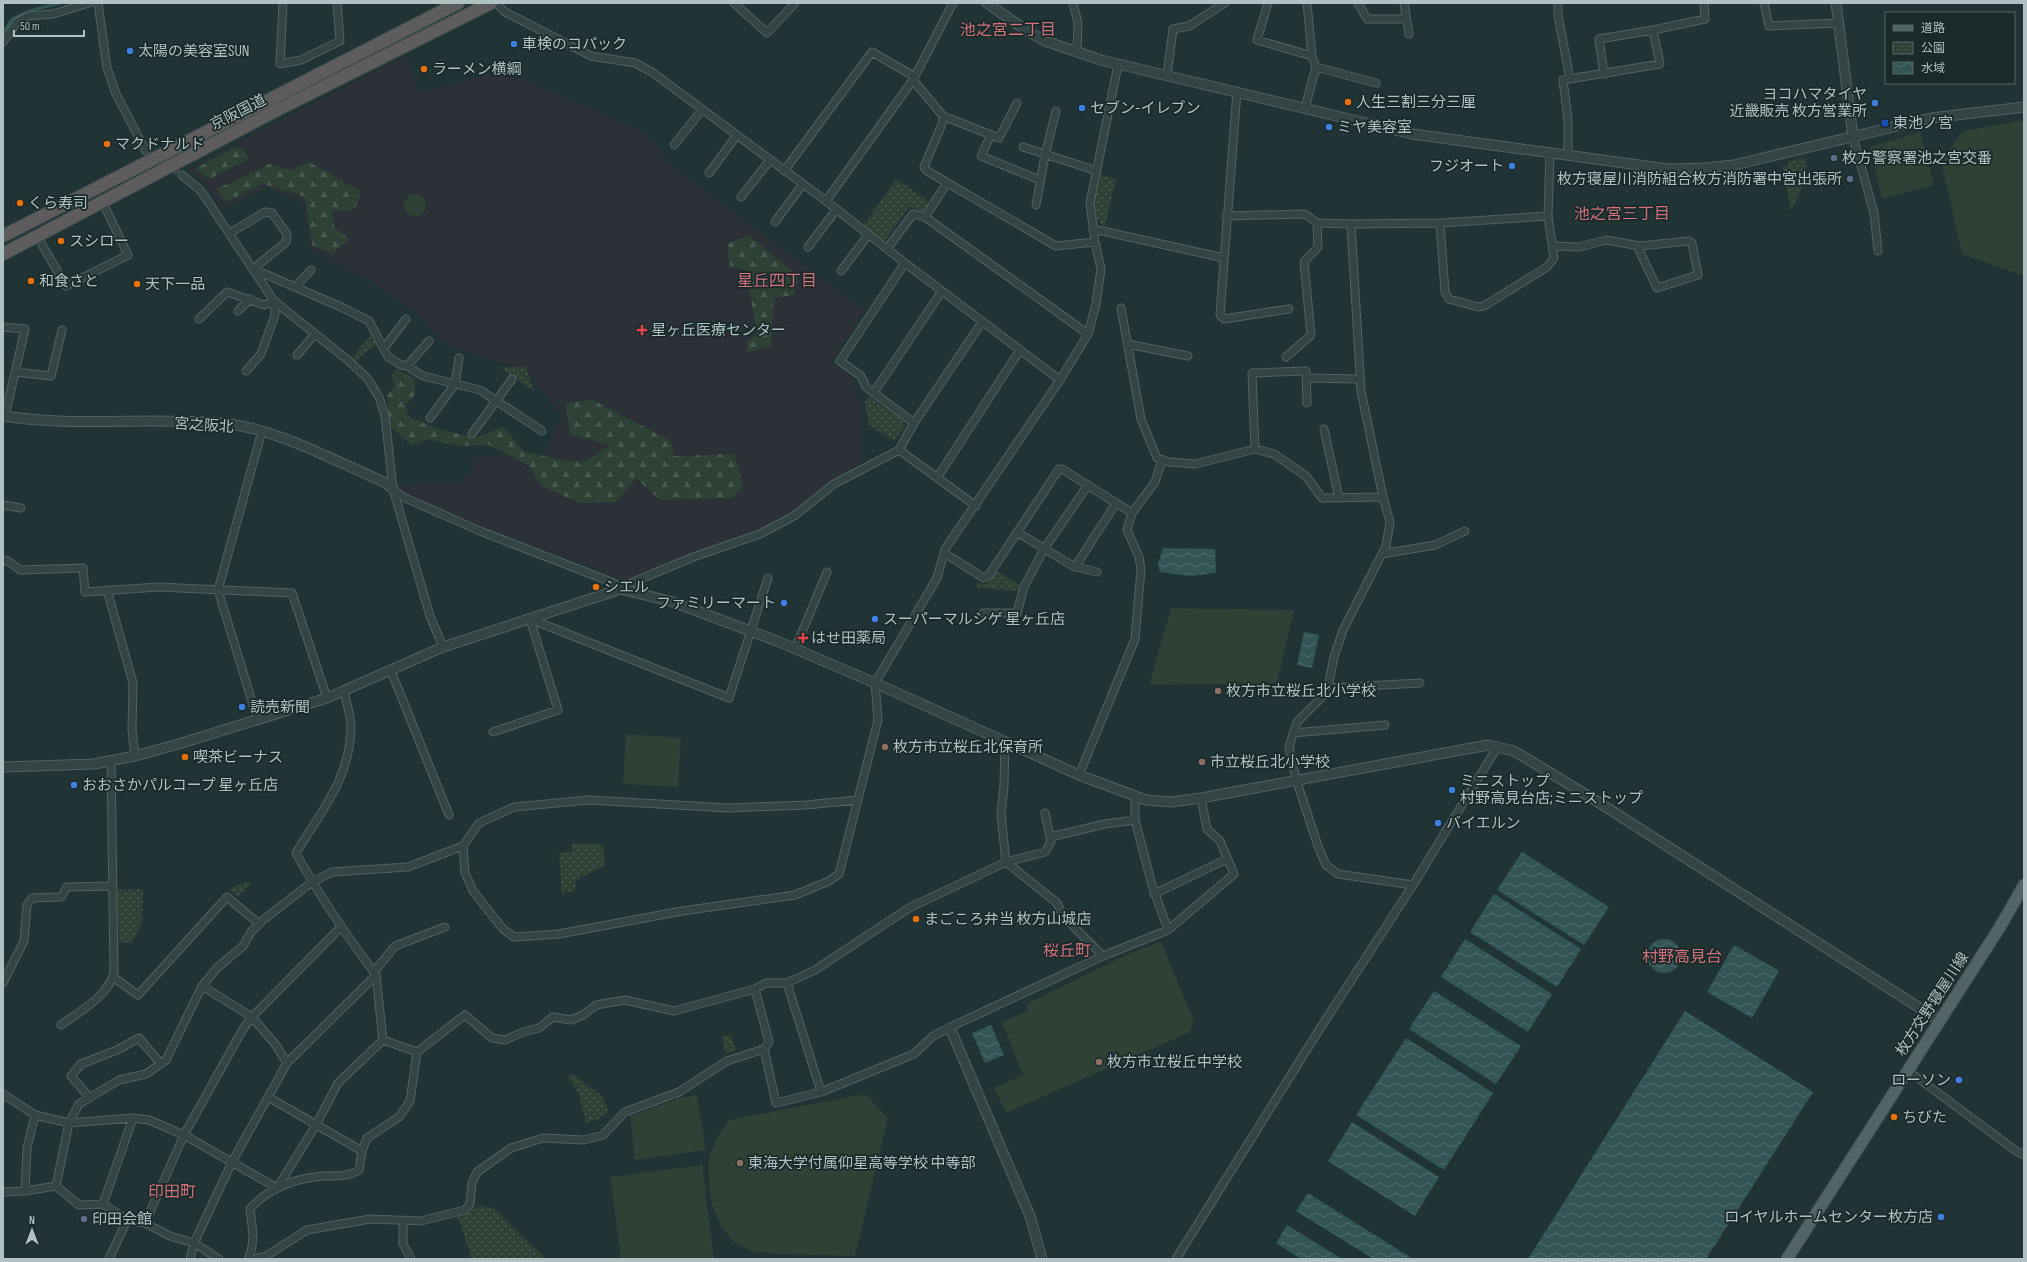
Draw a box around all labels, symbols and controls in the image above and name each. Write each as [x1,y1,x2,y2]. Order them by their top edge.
scale bar [14,12,84,38]
legend [1885,12,2015,84]
text: 50 m [20,19,40,34]
district label: 池之宮二丁目 [960,21,1056,40]
text: 道路 [1921,21,1945,36]
place label: 車検のコパック [522,35,627,54]
marker: 車検のコパック [509,39,519,49]
text: 公園 [1921,41,1945,56]
place label: 太陽の美容室SUN [138,42,250,61]
marker: 太陽の美容室SUN [125,46,135,56]
place label: ラーメン横綱 [432,60,521,79]
text: 水域 [1921,61,1945,76]
marker: ラーメン横綱 [419,64,429,74]
place label: ヨコハマタイヤ 近畿販売 枚方営業所 [1730,85,1867,121]
street label: 京阪国道 [207,90,269,135]
place label: 人生三割三分三厘 [1356,93,1476,112]
marker: 人生三割三分三厘 [1343,97,1353,107]
marker: ヨコハマタイヤ 近畿販売 枚方営業所 [1870,98,1880,108]
place label: セブン-イレブン [1090,99,1201,118]
marker: セブン-イレブン [1077,103,1087,113]
place label: 東池ノ宮 [1893,114,1953,133]
place label: ミヤ美容室 [1337,118,1412,137]
marker: 東池ノ宮 [1880,118,1890,128]
marker: ミヤ美容室 [1324,122,1334,132]
place label: マクドナルド [115,135,205,154]
marker: マクドナルド [102,139,112,149]
place label: 枚方警察署池之宮交番 [1842,149,1992,168]
marker: 枚方警察署池之宮交番 [1829,153,1839,163]
place label: フジオート [1429,157,1504,176]
marker: フジオート [1507,161,1517,171]
place label: 枚方寝屋川消防組合枚方消防署中宮出張所 [1557,170,1842,189]
marker: 枚方寝屋川消防組合枚方消防署中宮出張所 [1845,174,1855,184]
place label: くら寿司 [28,194,88,213]
marker: くら寿司 [15,198,25,208]
district label: 池之宮三丁目 [1574,205,1670,224]
place label: スシロー [69,232,129,251]
marker: スシロー [56,236,66,246]
place label: 和食さと [39,272,99,291]
district label: 星丘四丁目 [737,272,817,291]
place label: 天下一品 [145,275,205,294]
marker: 和食さと [26,276,36,286]
marker: 天下一品 [132,279,142,289]
place label: 星ヶ丘医療センター [651,321,786,340]
marker: 星ヶ丘医療センター [636,324,648,336]
street label: 宮之阪北 [173,414,235,437]
place label: シエル [604,578,649,597]
marker: シエル [591,582,601,592]
place label: ファミリーマート [656,594,776,613]
marker: ファミリーマート [779,598,789,608]
place label: スーパーマルシゲ 星ヶ丘店 [883,610,1065,629]
marker: スーパーマルシゲ 星ヶ丘店 [870,614,880,624]
place label: はせ田薬局 [811,629,886,648]
marker: はせ田薬局 [798,633,808,643]
place label: 枚方市立桜丘北小学校 [1226,682,1376,701]
marker: 枚方市立桜丘北小学校 [1213,686,1223,696]
place label: 読売新聞 [250,698,310,717]
marker: 読売新聞 [237,702,247,712]
place label: 枚方市立桜丘北保育所 [893,738,1043,757]
marker: 枚方市立桜丘北保育所 [880,742,890,752]
place label: 喫茶ビーナス [193,748,283,767]
marker: 喫茶ビーナス [180,752,190,762]
place label: 市立桜丘北小学校 [1210,753,1330,772]
marker: 市立桜丘北小学校 [1197,757,1207,767]
place label: ミニストップ 村野高見台店;ミニストップ [1460,772,1643,808]
place label: おおさかパルコープ 星ヶ丘店 [82,776,278,795]
marker: おおさかパルコープ 星ヶ丘店 [69,780,79,790]
marker: ミニストップ 村野高見台店;ミニストップ [1447,785,1457,795]
place label: バイエルン [1446,814,1521,833]
marker: バイエルン [1433,818,1443,828]
place label: まごころ弁当 枚方山城店 [924,910,1091,929]
marker: まごころ弁当 枚方山城店 [911,914,921,924]
district label: 桜丘町 [1043,942,1091,961]
district label: 村野高見台 [1642,948,1722,967]
street label: 枚方交野寝屋川線 [1892,949,1973,1060]
place label: 枚方市立桜丘中学校 [1107,1053,1242,1072]
marker: 枚方市立桜丘中学校 [1094,1057,1104,1067]
place label: ローソン [1891,1071,1951,1090]
marker: ローソン [1954,1075,1964,1085]
place label: ちびた [1902,1108,1947,1127]
marker: ちびた [1889,1112,1899,1122]
place label: 東海大学付属仰星高等学校 中等部 [748,1154,975,1173]
marker: 東海大学付属仰星高等学校 中等部 [735,1158,745,1168]
district label: 印田町 [148,1183,196,1202]
place label: ロイヤルホームセンター枚方店 [1724,1208,1933,1227]
north arrow [12,1210,52,1250]
place label: 印田会館 [92,1210,152,1229]
marker: ロイヤルホームセンター枚方店 [1936,1212,1946,1222]
text: N [29,1214,35,1227]
marker: 印田会館 [79,1214,89,1224]

